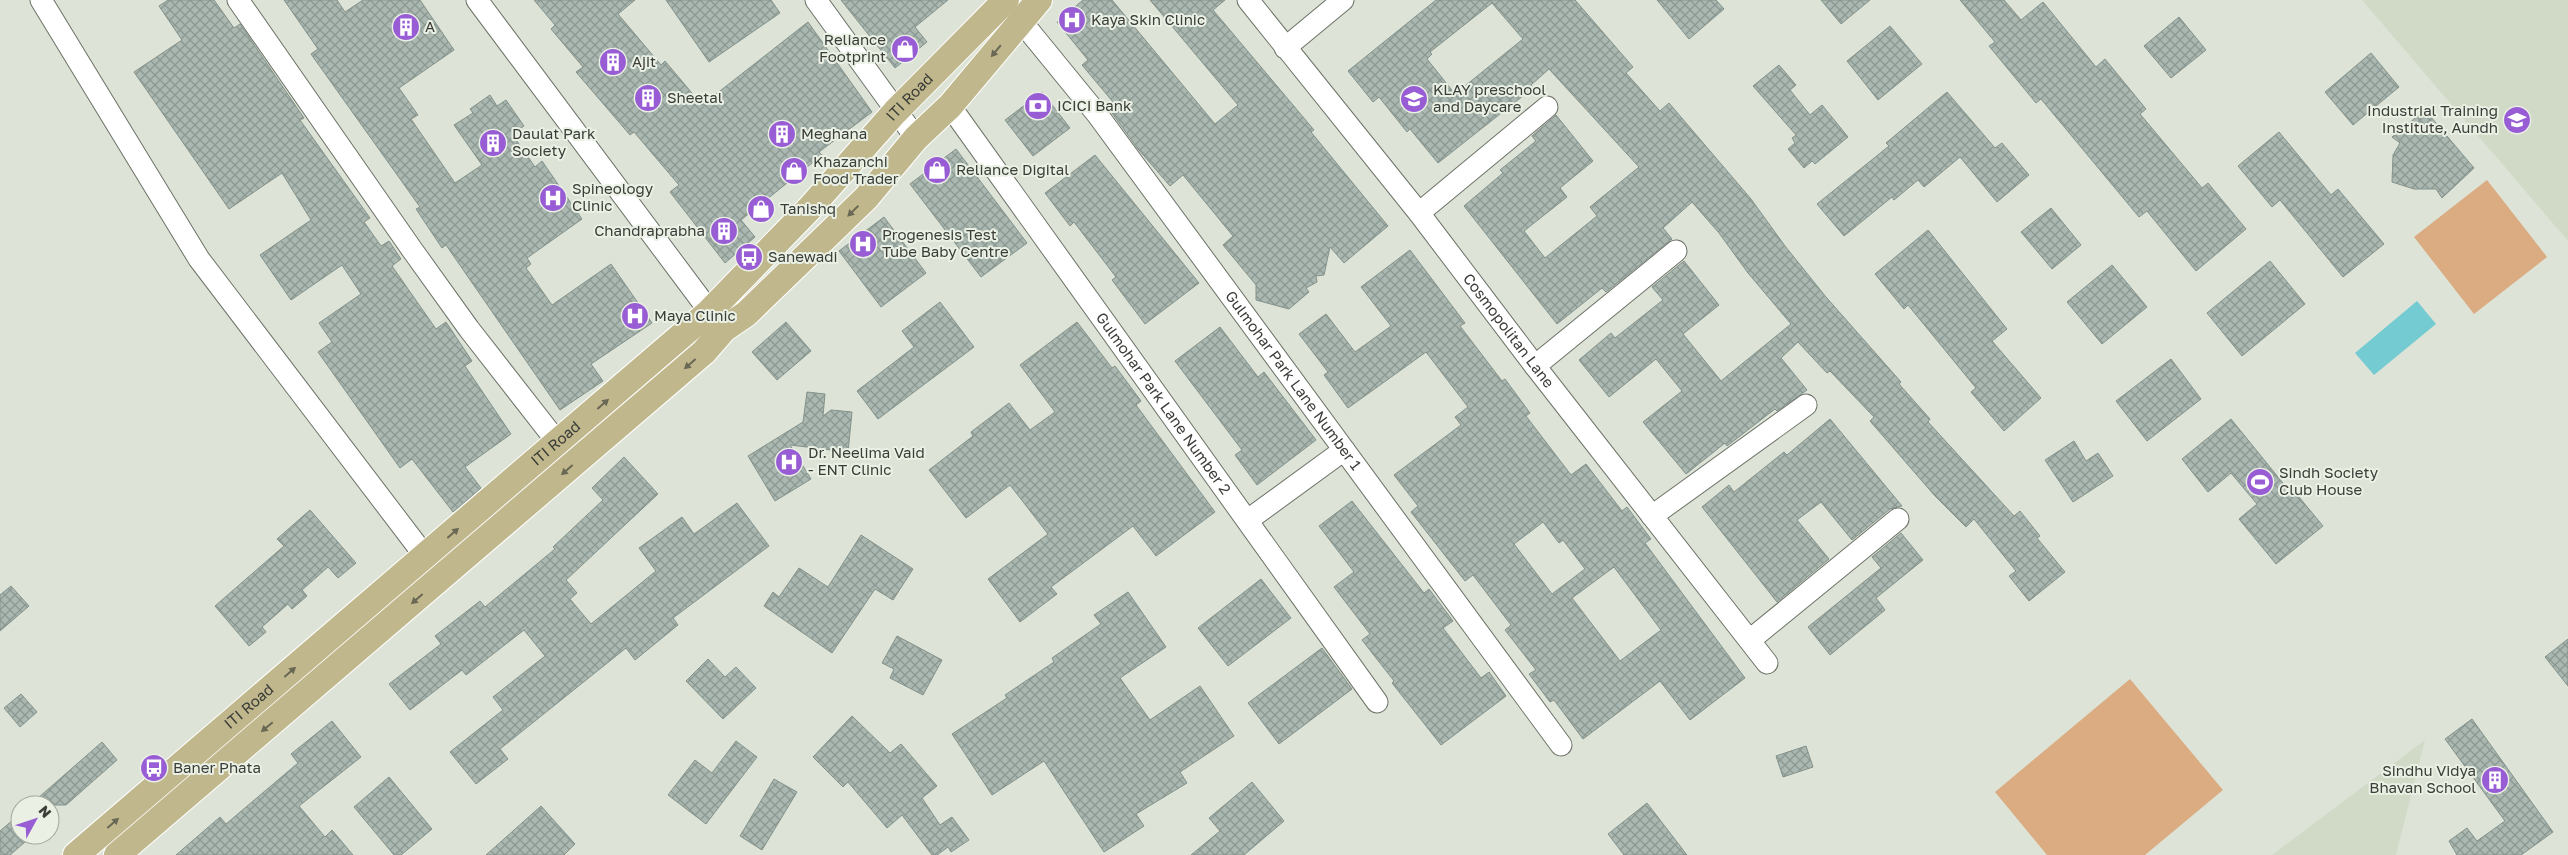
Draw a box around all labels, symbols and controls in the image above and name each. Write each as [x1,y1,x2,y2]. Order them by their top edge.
hospital icon: Kaya Skin Clinic [1057,5,1087,35]
place label: Kaya Skin Clinic [1091,10,1205,28]
building icon: A [391,12,421,42]
place label: A [425,17,435,35]
place label: Reliance Footprint [819,30,886,65]
shop icon: Reliance Footprint [890,34,920,64]
one-way arrow [990,44,1001,57]
building icon: Ajit [598,47,628,77]
place label: Ajit [632,52,656,70]
street label: ITI Road [882,69,936,124]
place label: KLAY preschool and Daycare [1433,80,1546,115]
building icon: Sheetal [633,83,663,113]
school or university icon: KLAY preschool and Daycare [1399,84,1429,114]
place label: Sheetal [667,88,723,106]
bank icon: ICICI Bank [1023,91,1053,121]
place label: ICICI Bank [1057,96,1132,114]
place label: Industrial Training Institute, Aundh [2367,101,2498,136]
school or university icon: Industrial Training Institute, Aundh [2502,105,2532,135]
building icon: Meghana [767,119,797,149]
place label: Daulat Park Society [512,124,596,159]
place label: Meghana [801,124,867,142]
building icon: Daulat Park Society [478,128,508,158]
place label: Khazanchi Food Trader [813,152,899,187]
shop icon: Reliance Digital [922,155,952,185]
shop icon: Khazanchi Food Trader [779,156,809,186]
place label: Reliance Digital [956,160,1069,178]
place label: Spineology Clinic [572,179,654,214]
hospital icon: Spineology Clinic [538,183,568,213]
shop icon: Tanishq [746,194,776,224]
place label: Tanishq [780,199,836,217]
one-way arrow [847,205,859,217]
building icon: Chandraprabha [709,216,739,246]
place label: Chandraprabha [594,221,705,239]
place label: Progenesis Test Tube Baby Centre [882,225,1009,260]
hospital icon: Progenesis Test Tube Baby Centre [848,229,878,259]
bus stop icon: Sanewadi [734,242,764,272]
place label: Sanewadi [768,247,837,265]
street label: Cosmopolitan Lane [1460,269,1559,391]
street label: Gulmohar Park Lane Number 1 [1222,287,1366,473]
hospital icon: Maya Clinic [620,301,650,331]
place label: Maya Clinic [654,306,736,324]
street label: Gulmohar Park Lane Number 2 [1093,309,1235,497]
one-way arrow [683,358,696,369]
one-way arrow [596,398,609,409]
street label: ITI Road [527,417,583,469]
place label: Dr. Neelima Vaid - ENT Clinic [808,443,925,478]
hospital icon: Dr. Neelima Vaid - ENT Clinic [774,447,804,477]
place label: Sindh Society Club House [2279,463,2379,498]
one-way arrow [561,464,573,475]
sports icon: Sindh Society Club House [2245,467,2275,497]
one-way arrow [446,527,459,538]
one-way arrow [412,593,424,605]
one-way arrow [283,666,295,678]
street label: ITI Road [220,680,277,732]
one-way arrow [262,721,274,733]
bus stop icon: Baner Phata [139,753,169,783]
place label: Baner Phata [173,758,261,776]
place label: Sindhu Vidya Bhavan School [2369,761,2476,796]
building icon: Sindhu Vidya Bhavan School [2480,765,2510,795]
north arrow [10,795,60,845]
text: N [35,802,55,821]
one-way arrow [106,818,119,829]

